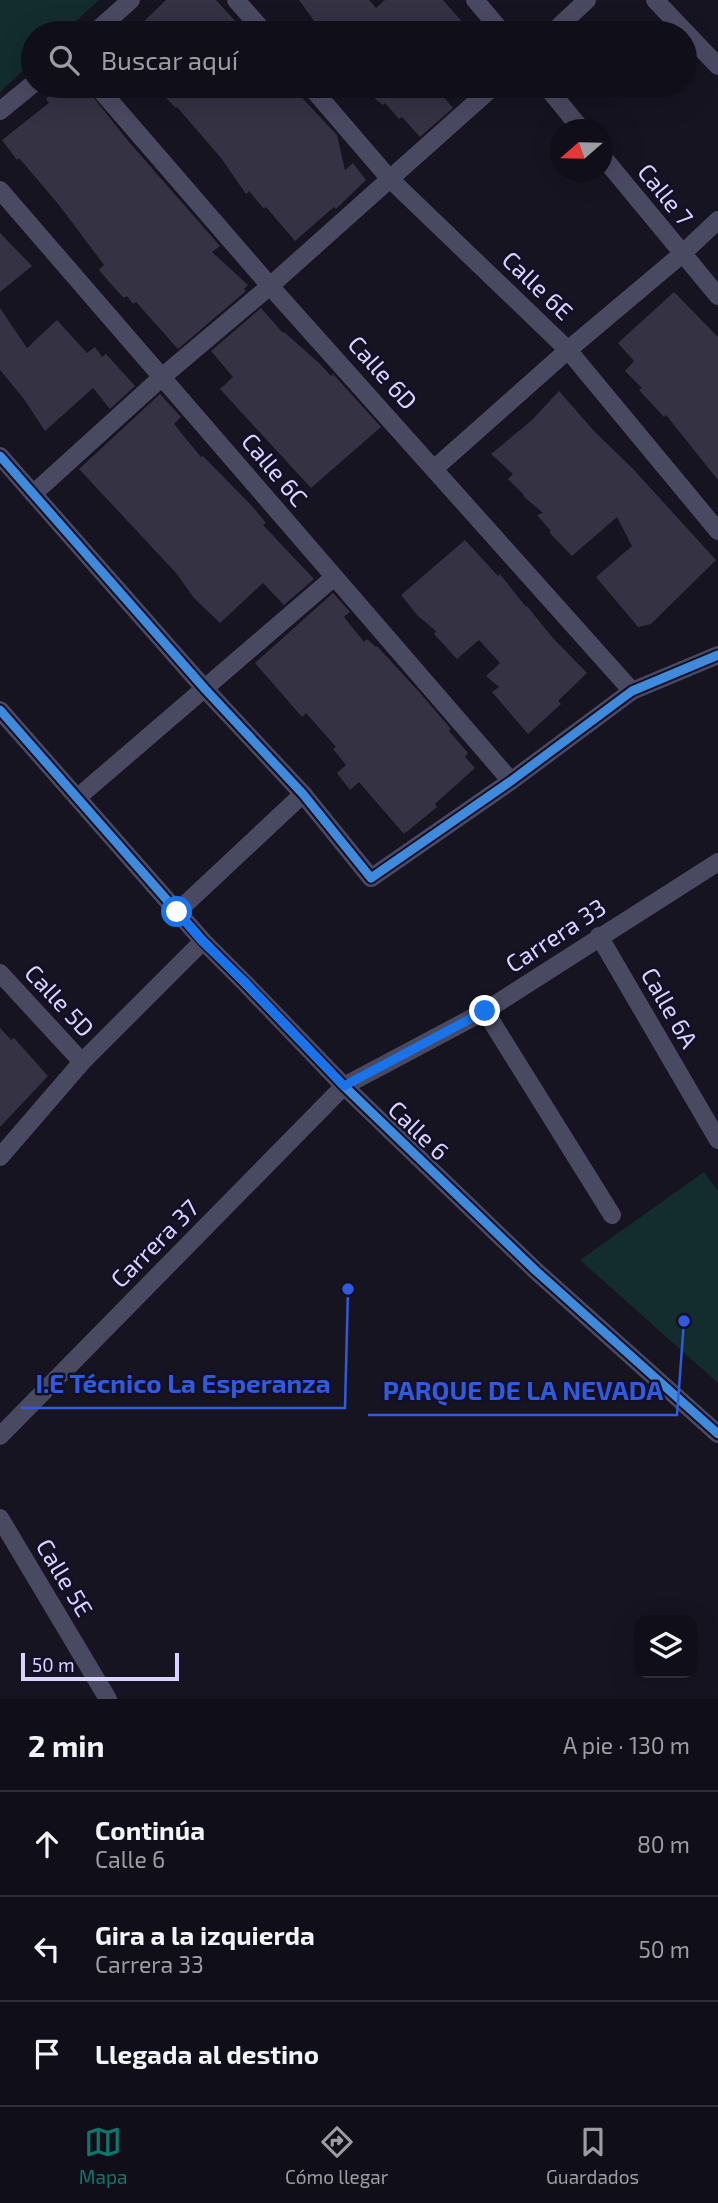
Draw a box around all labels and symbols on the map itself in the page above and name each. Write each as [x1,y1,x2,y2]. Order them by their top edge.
north arrow [550,119,613,182]
street label: Calle 7 [632,157,700,231]
street label: Calle 6E [497,244,579,325]
street label: Calle 6D [343,329,424,415]
street label: Calle 6C [236,426,314,512]
street label: Carrera 33 [500,892,611,978]
route start [161,896,192,927]
street label: Calle 5D [19,958,101,1042]
street label: Calle 6A [636,962,705,1053]
route end [469,995,500,1026]
street label: Calle 6 [383,1094,455,1166]
street label: Carrera 37 [104,1193,204,1293]
callout: I.E Técnico La Esperanza [21,1361,345,1408]
text: I.E Técnico La Esperanza [35,1367,331,1398]
callout: PARQUE DE LA NEVADA [368,1368,677,1415]
text: PARQUE DE LA NEVADA [383,1374,663,1406]
street label: Calle 5E [31,1533,100,1621]
scale bar [21,1650,178,1682]

